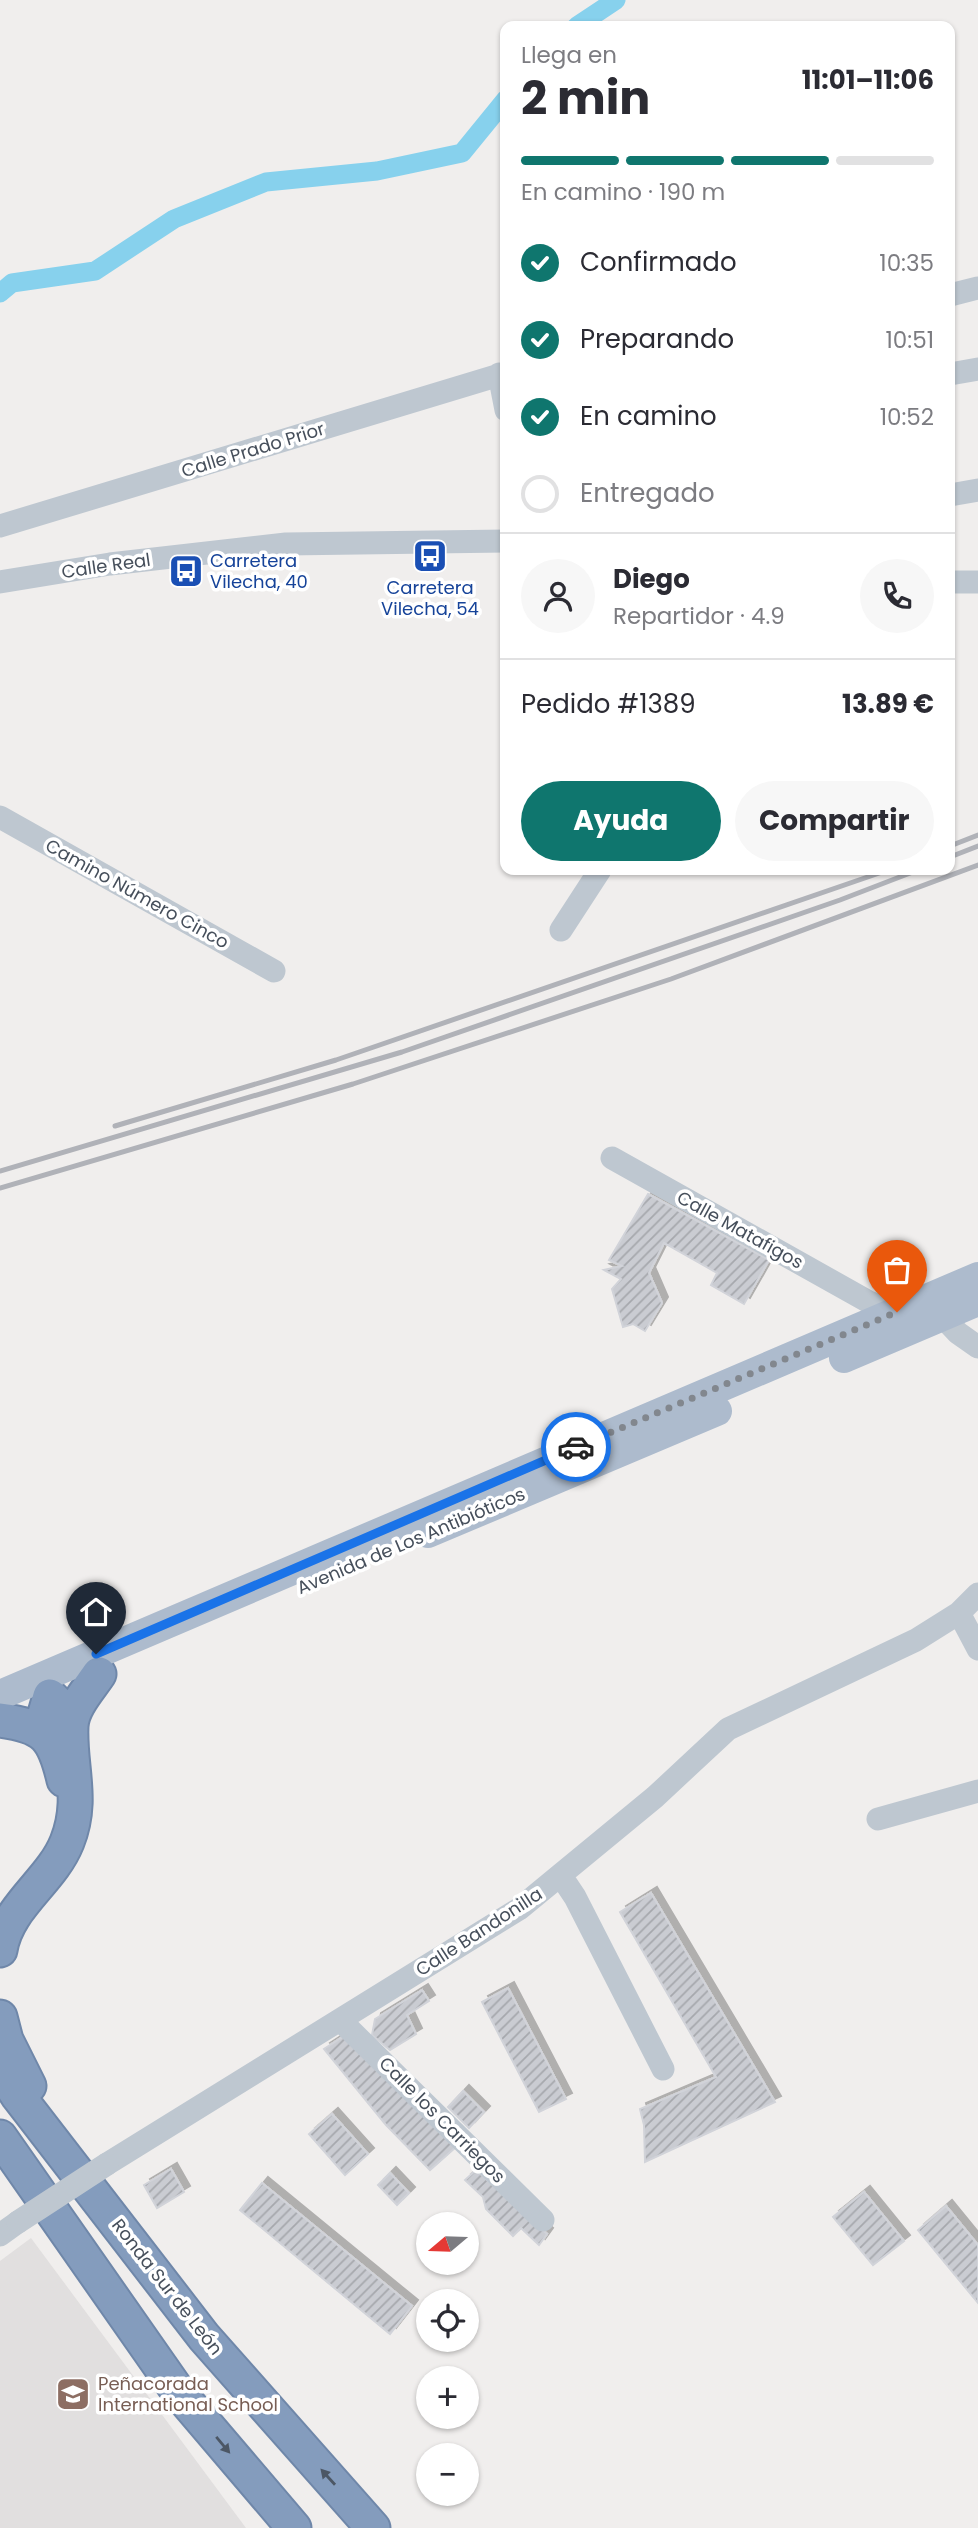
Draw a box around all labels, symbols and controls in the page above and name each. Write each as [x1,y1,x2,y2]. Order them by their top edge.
text: Llega en [521,39,617,71]
text: 11:01–11:06 [802,62,934,98]
text: 2 min [521,66,650,130]
text: En camino · 190 m [521,176,725,208]
icon: check [521,244,559,282]
text: Confirmado [580,244,737,280]
text: 10:35 [879,247,934,279]
icon: check [521,321,559,359]
text: Preparando [580,321,734,357]
text: 10:51 [885,324,934,356]
icon: check [521,398,559,436]
text: En camino [580,398,717,434]
text: 10:52 [880,401,934,433]
street label: Calle Prado Prior [178,416,328,483]
text: Entregado [580,475,715,511]
bus stop icon: Carretera Vilecha, 54 [411,537,449,575]
street label: Calle Real [60,547,152,584]
place label: Carretera Vilecha, 40 [210,548,308,594]
bus stop icon: Carretera Vilecha, 40 [167,552,205,590]
button: person [521,559,595,633]
button: phone [860,559,934,633]
text: Diego [613,561,690,597]
place label: Carretera Vilecha, 54 [381,575,479,621]
text: Repartidor · 4.9 [613,600,785,632]
text: Pedido #1389 [521,686,696,722]
text: 13.89 € [842,686,934,722]
button: Ayuda [521,781,721,861]
button: Compartir [735,781,934,861]
street label: Camino Número Cinco [41,833,233,954]
street label: Calle Matafigos [673,1185,808,1275]
pin [867,1240,927,1312]
icon: bag [878,1251,916,1289]
courier [541,1412,611,1482]
icon: car [557,1428,595,1466]
street label: Avenida de Los Antibióticos [293,1481,529,1600]
pin [66,1582,126,1654]
icon: home [77,1593,115,1631]
street label: Calle Bandonilla [411,1881,547,1982]
street label: Calle los Carriegos [374,2051,511,2188]
north arrow [416,2212,480,2275]
map controls [416,2212,479,2506]
street label: Ronda Sur de León [106,2213,229,2360]
button: locate [416,2289,479,2352]
button: + [416,2366,479,2429]
place label: Peñacorada International School [98,2371,278,2417]
school or university icon: Peñacorada International School [54,2375,92,2413]
one-way arrow [215,2436,230,2453]
button: − [416,2443,479,2506]
one-way arrow [320,2468,336,2486]

